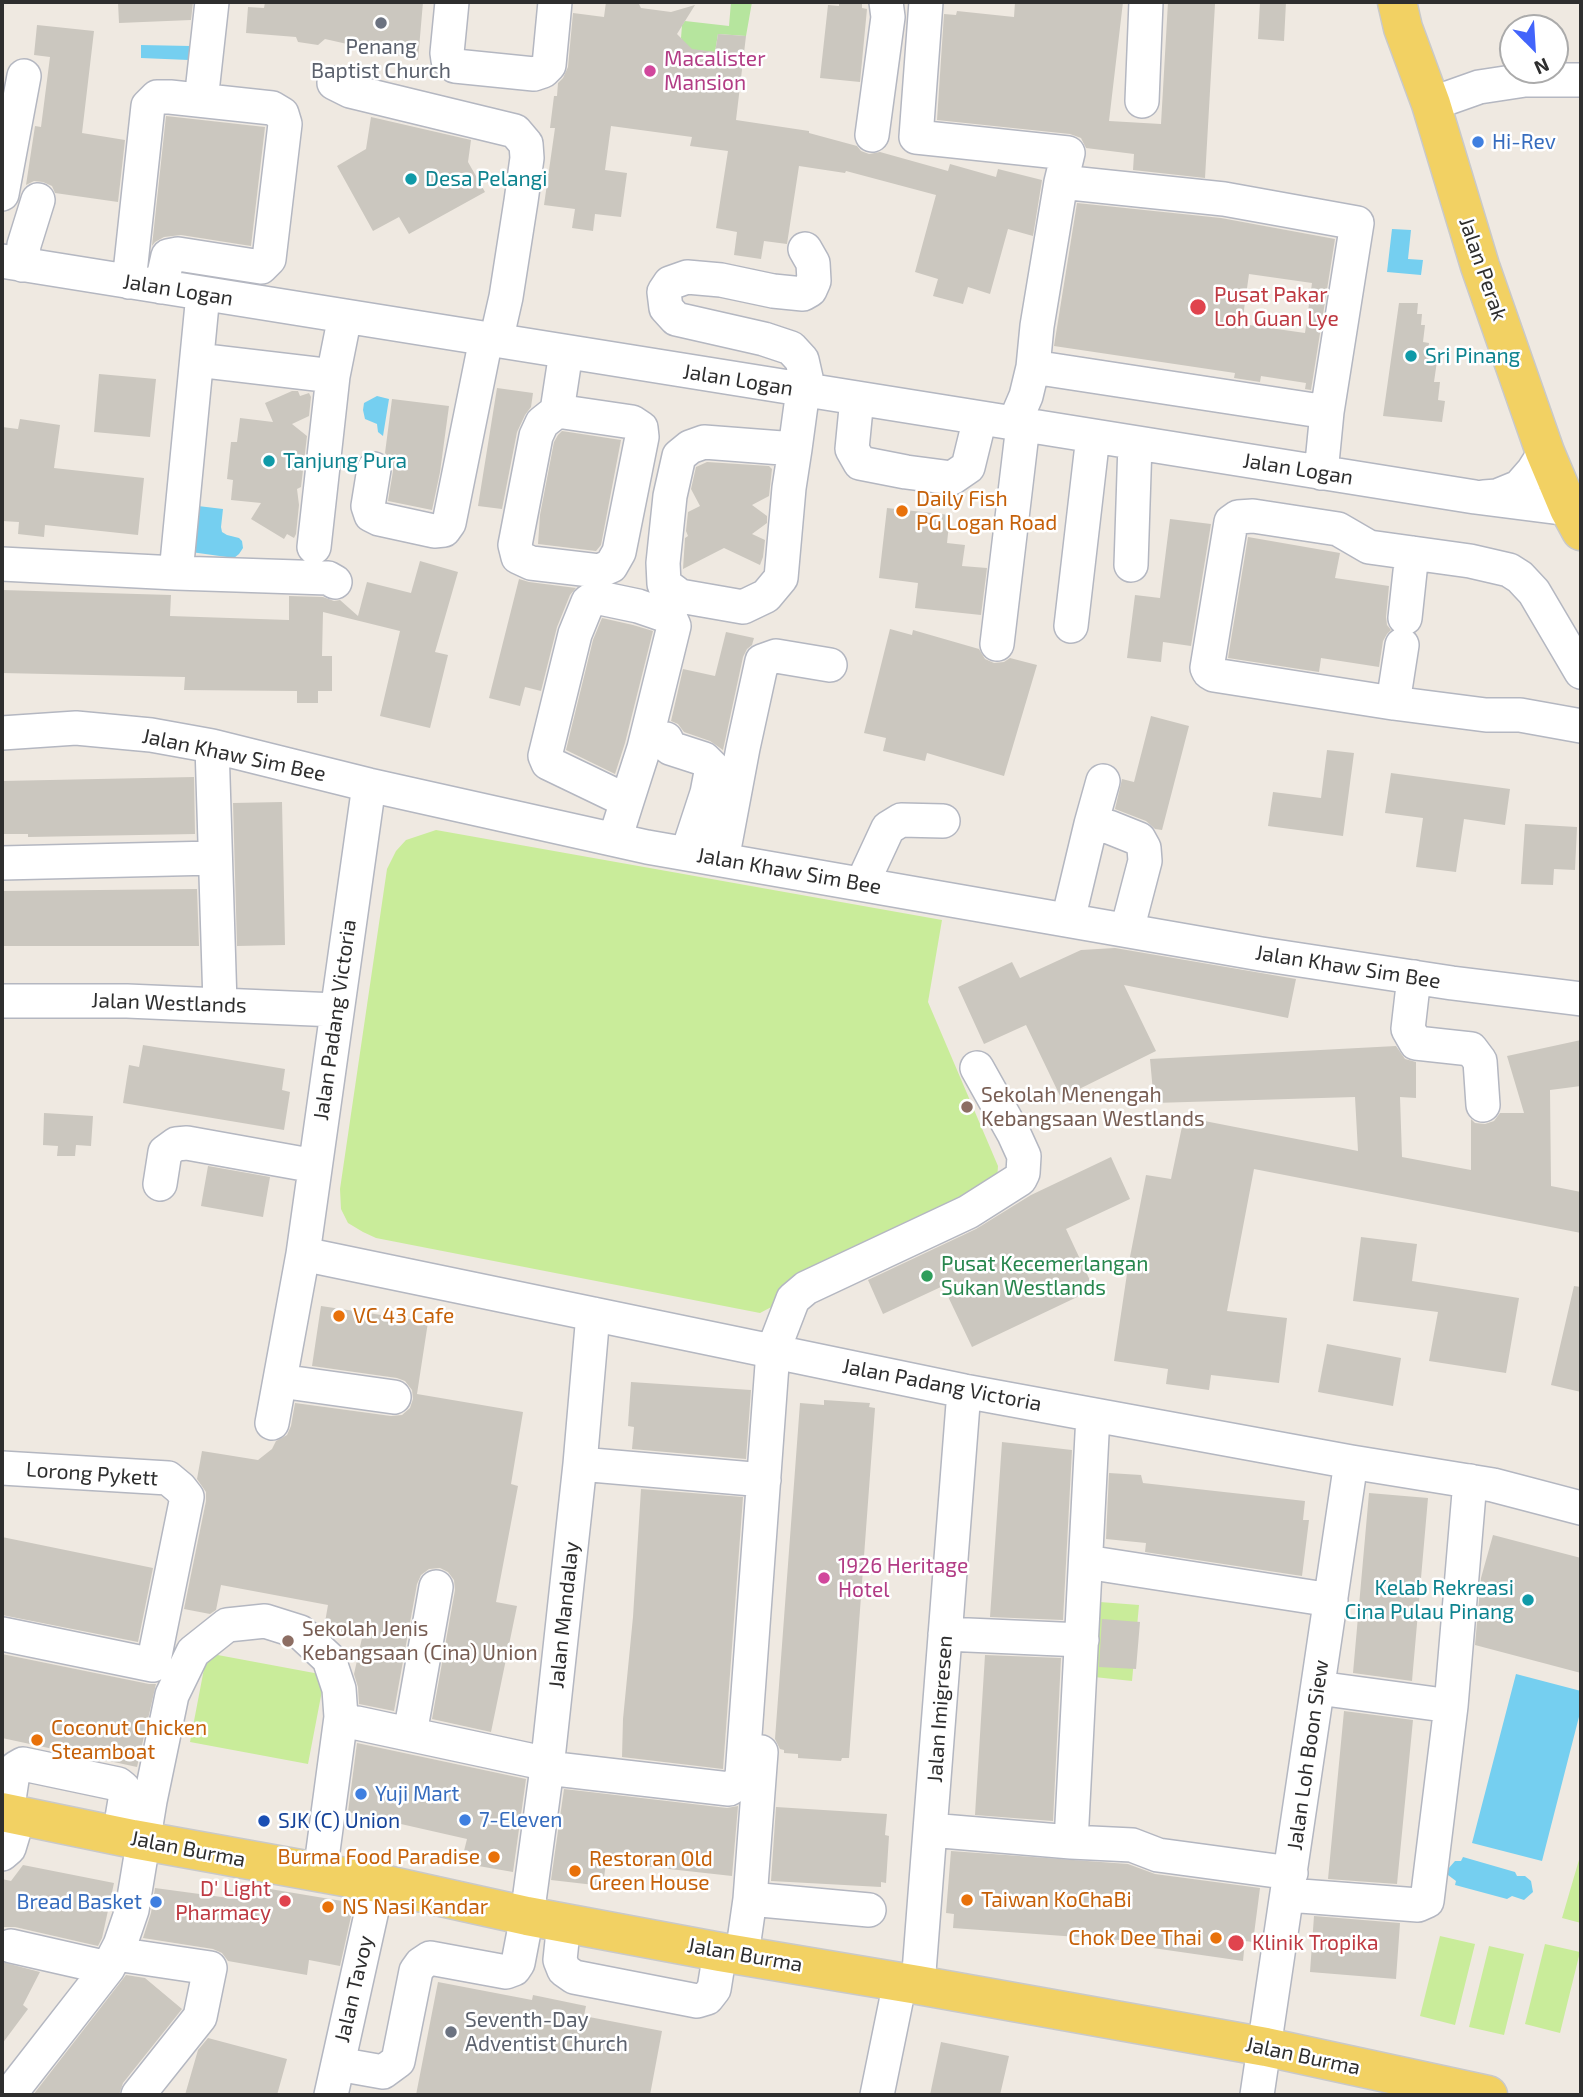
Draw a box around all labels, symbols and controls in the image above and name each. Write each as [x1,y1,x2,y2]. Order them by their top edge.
north arrow [1499,14,1569,84]
marker: Penang Baptist Church [373,15,389,31]
place label: Penang Baptist Church [311,34,451,84]
place label: Macalister Mansion [664,46,766,96]
text: N [1531,54,1553,80]
marker: Macalister Mansion [642,63,658,79]
place label: Hi-Rev [1492,129,1556,155]
marker: Hi-Rev [1470,134,1486,150]
place label: Desa Pelangi [425,166,548,192]
marker: Desa Pelangi [403,171,419,187]
street label: Jalan Perak [1454,214,1512,324]
street label: Jalan Logan [121,269,235,311]
place label: Pusat Pakar Loh Guan Lye [1214,282,1339,332]
marker: Pusat Pakar Loh Guan Lye [1188,297,1208,317]
place label: Sri Pinang [1425,343,1520,369]
marker: Sri Pinang [1403,348,1419,364]
street label: Jalan Logan [681,359,795,401]
place label: Tanjung Pura [283,448,407,474]
street label: Jalan Logan [1241,448,1355,490]
marker: Tanjung Pura [261,453,277,469]
place label: Daily Fish PG Logan Road [916,486,1057,536]
marker: Daily Fish PG Logan Road [894,503,910,519]
street label: Jalan Khaw Sim Bee [140,723,328,787]
street label: Jalan Khaw Sim Bee [695,842,883,900]
street label: Jalan Padang Victoria [308,918,362,1122]
street label: Jalan Khaw Sim Bee [1254,940,1442,994]
street label: Jalan Westlands [91,988,247,1018]
place label: Sekolah Menengah Kebangsaan Westlands [981,1082,1205,1132]
marker: Sekolah Menengah Kebangsaan Westlands [959,1099,975,1115]
place label: Pusat Kecemerlangan Sukan Westlands [941,1251,1148,1301]
marker: Pusat Kecemerlangan Sukan Westlands [919,1268,935,1284]
place label: VC 43 Cafe [353,1303,454,1329]
marker: VC 43 Cafe [331,1308,347,1324]
street label: Jalan Padang Victoria [840,1353,1044,1417]
street label: Lorong Pykett [25,1457,159,1491]
street label: Jalan Mandalay [544,1540,584,1690]
place label: 1926 Heritage Hotel [838,1553,968,1603]
marker: 1926 Heritage Hotel [816,1570,832,1586]
place label: Kelab Rekreasi Cina Pulau Pinang [1344,1575,1514,1625]
marker: Kelab Rekreasi Cina Pulau Pinang [1520,1592,1536,1608]
place label: Sekolah Jenis Kebangsaan (Cina) Union [302,1616,538,1666]
marker: Sekolah Jenis Kebangsaan (Cina) Union [280,1633,296,1649]
street label: Jalan Imigresen [922,1634,958,1784]
street label: Jalan Loh Boon Siew [1282,1658,1334,1852]
place label: Coconut Chicken Steamboat [51,1715,207,1765]
marker: Coconut Chicken Steamboat [29,1732,45,1748]
place label: Yuji Mart [375,1781,459,1807]
marker: Yuji Mart [353,1786,369,1802]
place label: 7-Eleven [479,1807,562,1833]
place label: SJK (C) Union [278,1808,400,1834]
marker: 7-Eleven [457,1812,473,1828]
marker: SJK (C) Union [256,1813,272,1829]
street label: Jalan Burma [128,1826,248,1872]
place label: Burma Food Paradise [277,1844,480,1870]
place label: Restoran Old Green House [589,1846,713,1896]
marker: Burma Food Paradise [486,1849,502,1865]
marker: Restoran Old Green House [567,1863,583,1879]
place label: D' Light Pharmacy [175,1876,271,1926]
place label: Taiwan KoChaBi [981,1887,1132,1913]
place label: Bread Basket [16,1889,142,1915]
marker: Taiwan KoChaBi [959,1892,975,1908]
marker: D' Light Pharmacy [277,1893,293,1909]
marker: Bread Basket [148,1894,164,1910]
place label: NS Nasi Kandar [342,1894,488,1920]
marker: NS Nasi Kandar [320,1899,336,1915]
place label: Chok Dee Thai [1068,1925,1202,1951]
marker: Chok Dee Thai [1208,1930,1224,1946]
place label: Klinik Tropika [1252,1930,1379,1956]
street label: Jalan Burma [685,1932,805,1978]
street label: Jalan Tavoy [329,1933,379,2045]
marker: Klinik Tropika [1226,1933,1246,1953]
place label: Seventh-Day Adventist Church [465,2007,628,2057]
marker: Seventh-Day Adventist Church [443,2024,459,2040]
street label: Jalan Burma [1243,2032,1363,2080]

